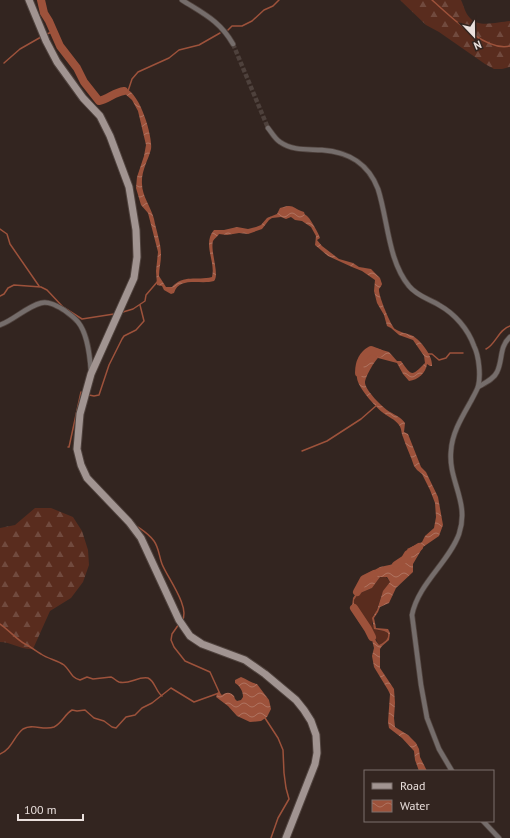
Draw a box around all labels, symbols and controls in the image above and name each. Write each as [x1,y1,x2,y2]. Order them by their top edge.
north arrow [454,16,494,56]
text: N [472,37,484,53]
legend [364,770,494,822]
text: Road [400,778,425,793]
scale bar [18,796,83,822]
text: Water [400,798,430,813]
text: 100 m [24,802,57,817]

